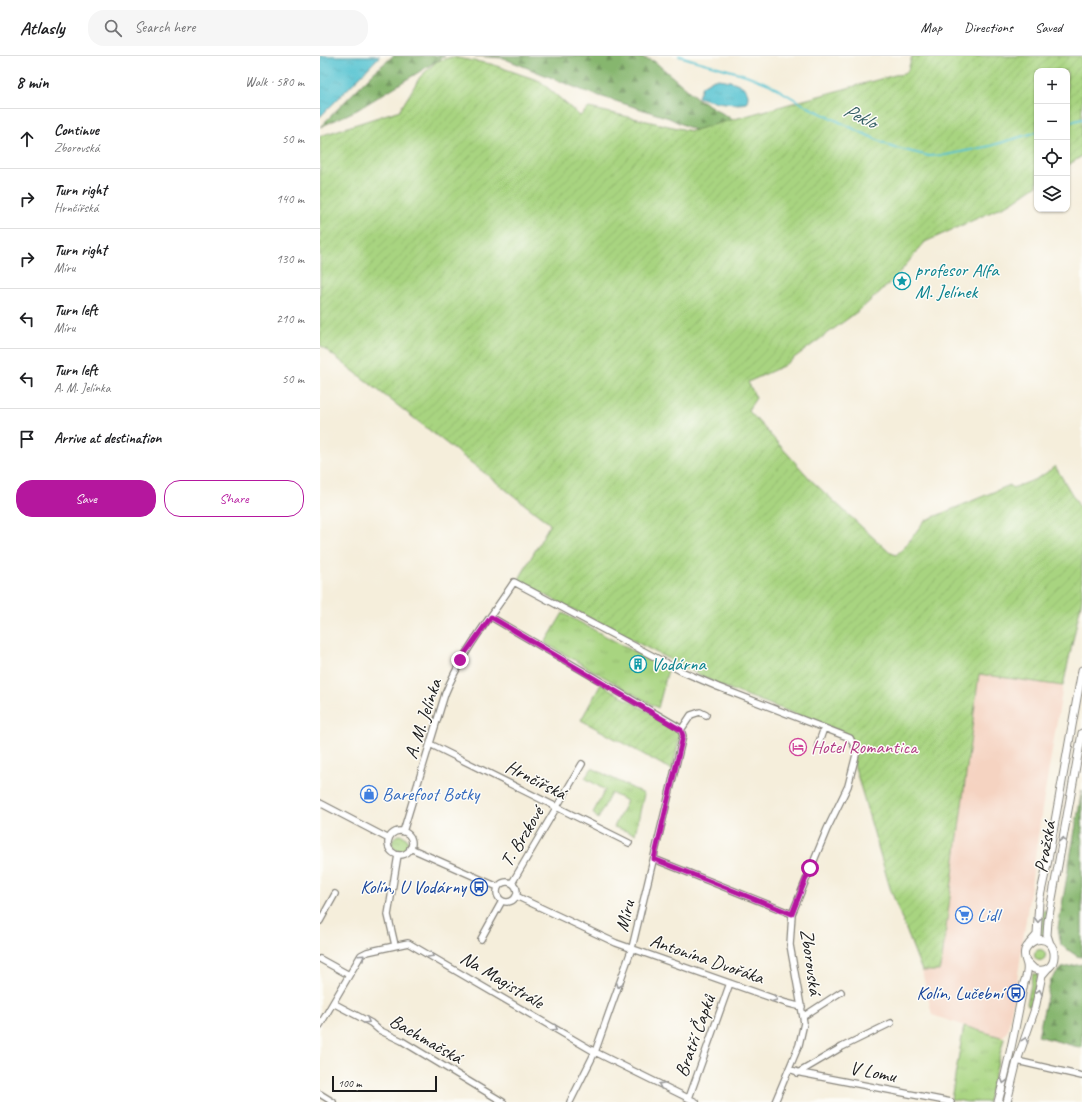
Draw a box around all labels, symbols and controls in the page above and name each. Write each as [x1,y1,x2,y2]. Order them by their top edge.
search box [88,10,368,46]
text: Atlasly [20,16,64,40]
icon: search [102,17,124,39]
text: Search here [134,18,195,37]
text: Map [921,19,942,36]
text: Directions [964,19,1013,36]
text: Saved [1035,19,1062,36]
map controls [1034,68,1070,212]
button: + [1034,68,1070,104]
text: 8 min [16,72,49,93]
text: Walk · 580 m [245,74,304,90]
water label: Peklo [840,98,884,136]
button: − [1034,104,1070,140]
text: Continue [54,121,99,140]
icon: ahead [16,128,38,150]
text: 50 m [282,131,304,147]
text: Zborovská [54,140,99,156]
button: locate [1034,140,1070,176]
button: layers [1034,176,1070,212]
text: Turn right [54,181,107,200]
icon: right [16,188,38,210]
text: 140 m [276,191,304,207]
text: Hrnčířská [54,200,98,216]
text: Turn right [54,241,107,260]
icon: right [16,248,38,270]
text: 130 m [276,251,304,267]
place label: profesor Alfa M. Jelínek [915,258,1000,304]
text: Míru [54,260,75,276]
place icon: profesor Alfa M. Jelínek [892,271,912,291]
text: Turn left [54,301,97,320]
icon: left [16,308,38,330]
text: 210 m [276,311,304,327]
text: Míru [54,320,75,336]
text: Turn left [54,361,97,380]
icon: left [16,368,38,390]
text: 50 m [282,371,304,387]
text: A. M. Jelínka [54,380,110,396]
icon: arrive [16,428,38,450]
text: Arrive at destination [54,429,161,448]
button: Save [16,480,156,517]
button: Share [164,480,304,517]
route end [451,651,469,669]
place label: Vodárna [651,652,708,676]
building icon: Vodárna [628,654,648,674]
street label: A. M. Jelínka [399,674,448,762]
place label: Hotel Romantica [811,735,919,759]
hotel icon: Hotel Romantica [788,737,808,757]
street label: Hrnčířská [502,755,572,806]
place label: Barefoot Botky [382,782,481,806]
shop icon: Barefoot Botky [359,784,379,804]
street label: T. Brzkové [495,800,551,871]
street label: Pražská [1029,818,1062,874]
one-way arrow [1058,837,1066,843]
route start [801,859,819,877]
place label: Kolín, U Vodárny [360,875,468,899]
bus stop icon: Kolín, U Vodárny [469,877,489,897]
street label: Míru [610,897,640,934]
place label: Lidl [977,903,1003,927]
supermarket icon: Lidl [954,905,974,925]
one-way arrow [1033,917,1042,923]
street label: Antonína Dvořáka [647,928,769,990]
street label: Zborovská [795,928,828,998]
street label: Na Magistrále [456,946,550,1015]
one-way arrow [427,951,434,958]
one-way arrow [357,954,365,961]
place label: Kolín, Lučební [916,981,1007,1005]
one-way arrow [616,982,624,989]
bus stop icon: Kolín, Lučební [1006,983,1026,1003]
one-way arrow [1034,989,1042,995]
street label: Bratří Čapků [669,990,721,1080]
one-way arrow [771,994,778,1002]
street label: Bachmačská [385,1009,468,1070]
one-way arrow [363,1017,370,1024]
one-way arrow [551,1024,558,1031]
one-way arrow [1020,1036,1028,1043]
street label: V Lomu [848,1056,900,1089]
scale bar [332,1074,437,1093]
text: 100 m [338,1076,362,1090]
one-way arrow [1000,1077,1009,1084]
one-way arrow [658,1082,665,1090]

